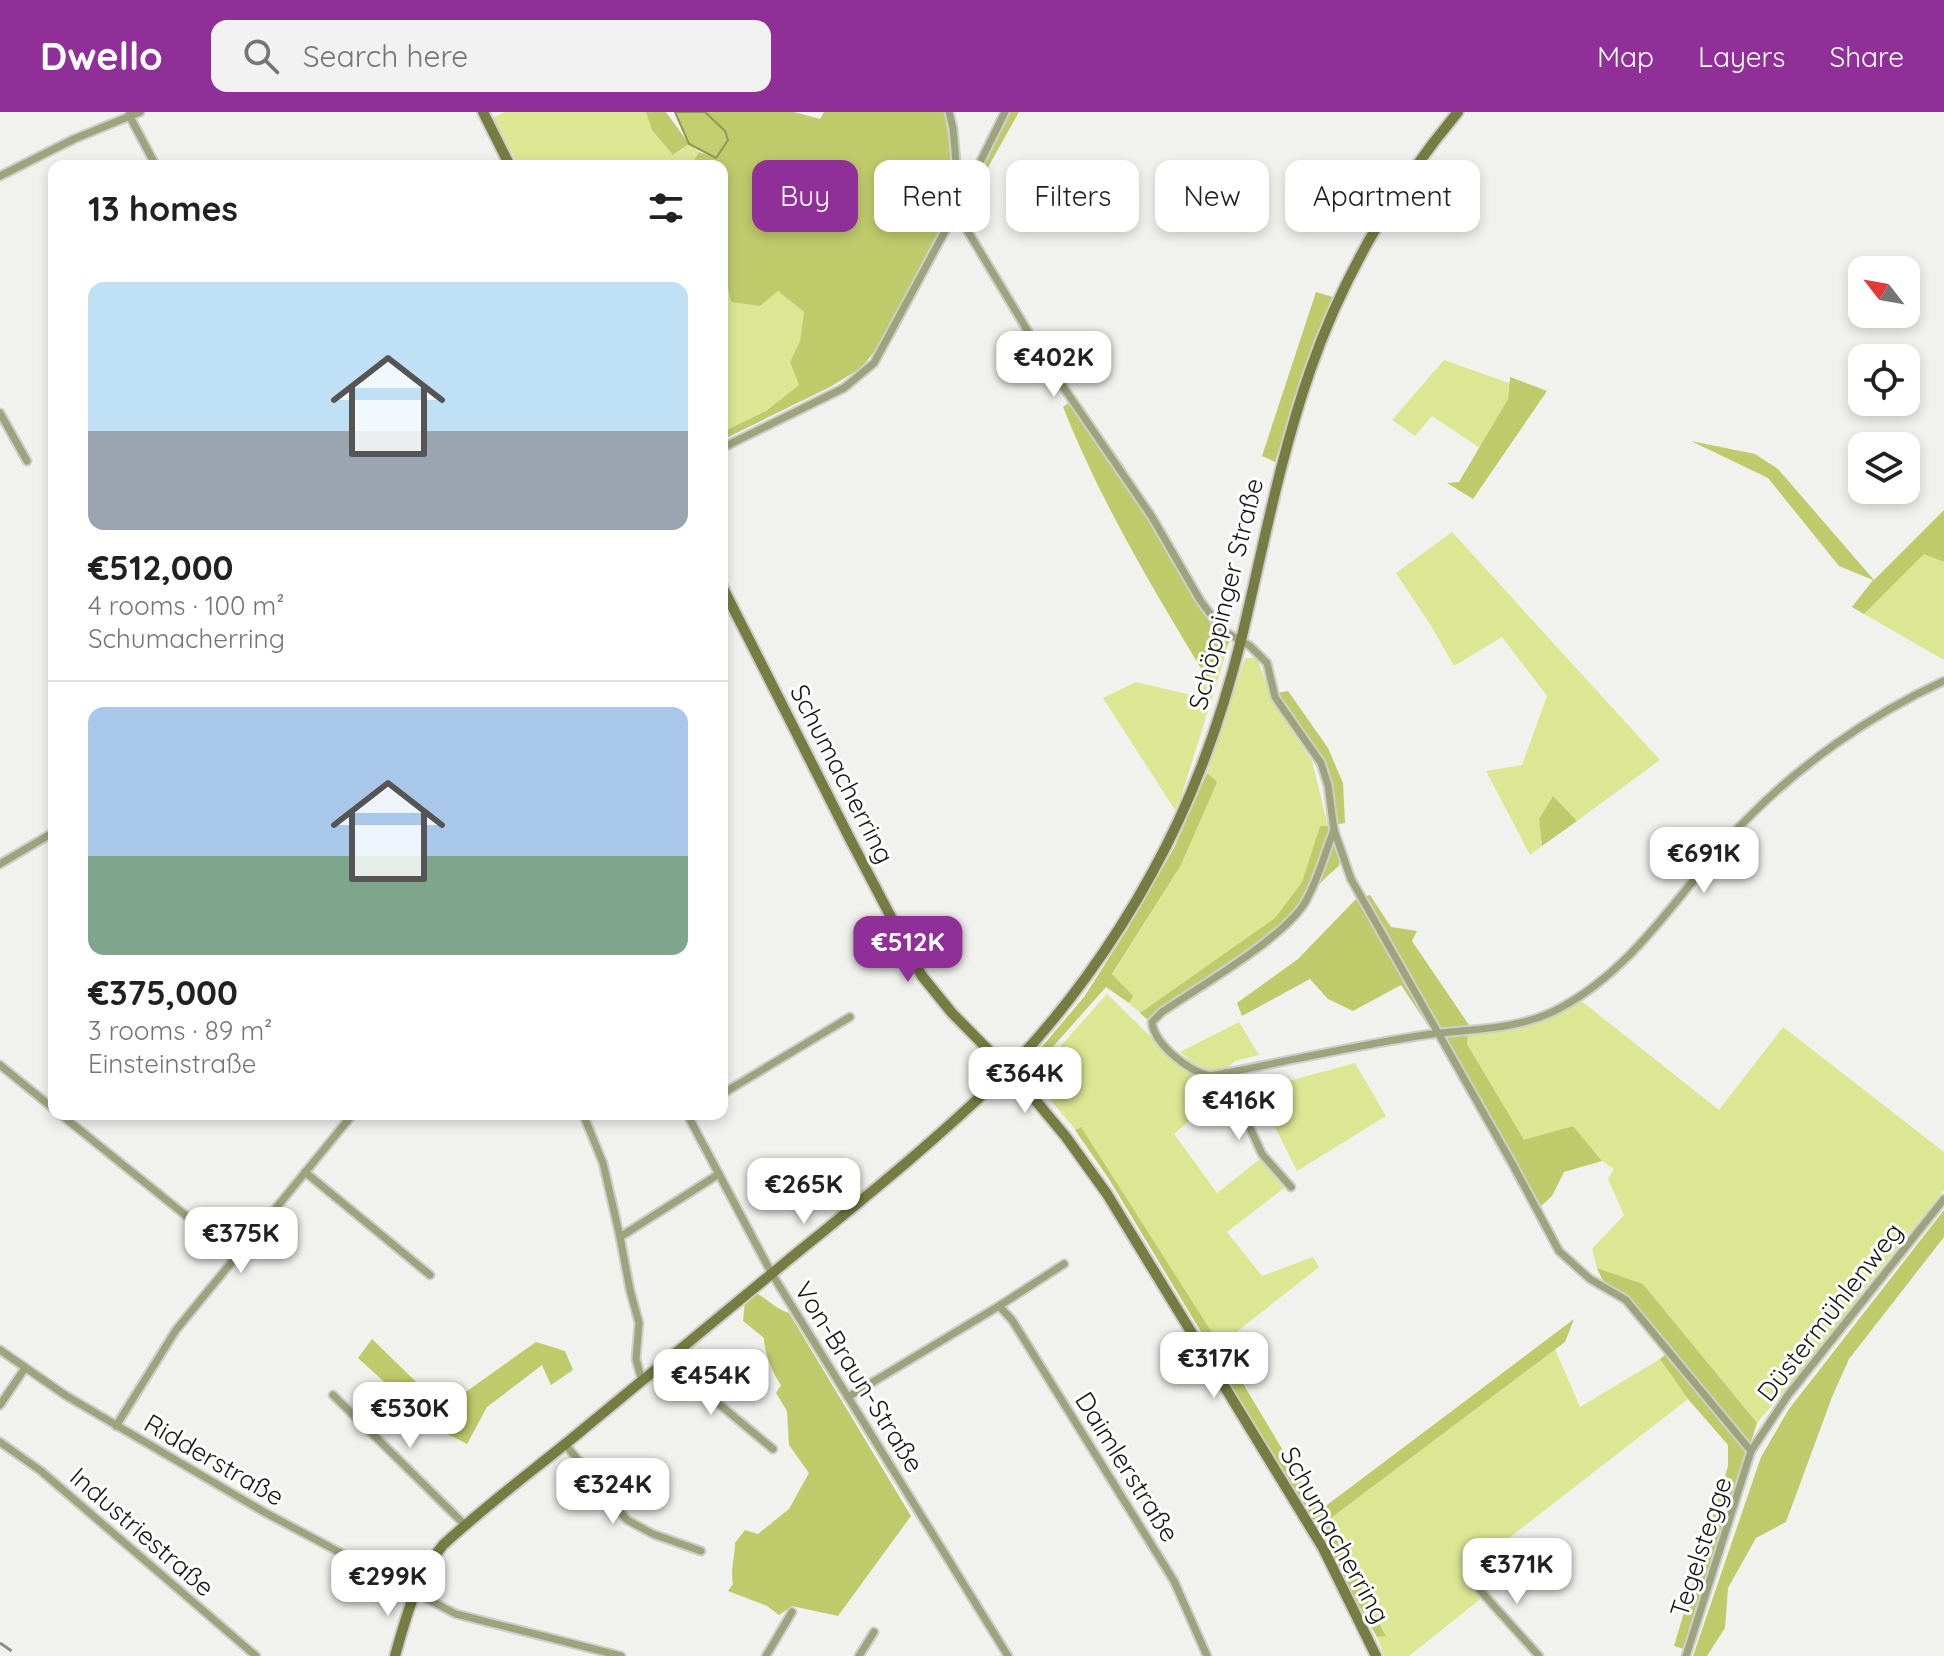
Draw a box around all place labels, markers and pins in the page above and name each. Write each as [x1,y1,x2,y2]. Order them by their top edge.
pin: €402K [998,331,1110,399]
pin: €691K [1648,827,1760,895]
pin: €512K [852,916,964,984]
pin: €364K [969,1047,1081,1115]
pin: €416K [1183,1074,1295,1142]
pin: €265K [748,1158,860,1226]
pin: €375K [185,1207,297,1275]
pin: €317K [1158,1332,1270,1400]
pin: €454K [655,1349,767,1417]
pin: €530K [354,1382,466,1450]
pin: €324K [557,1458,669,1526]
pin: €371K [1461,1538,1573,1606]
pin: €299K [332,1550,444,1618]

